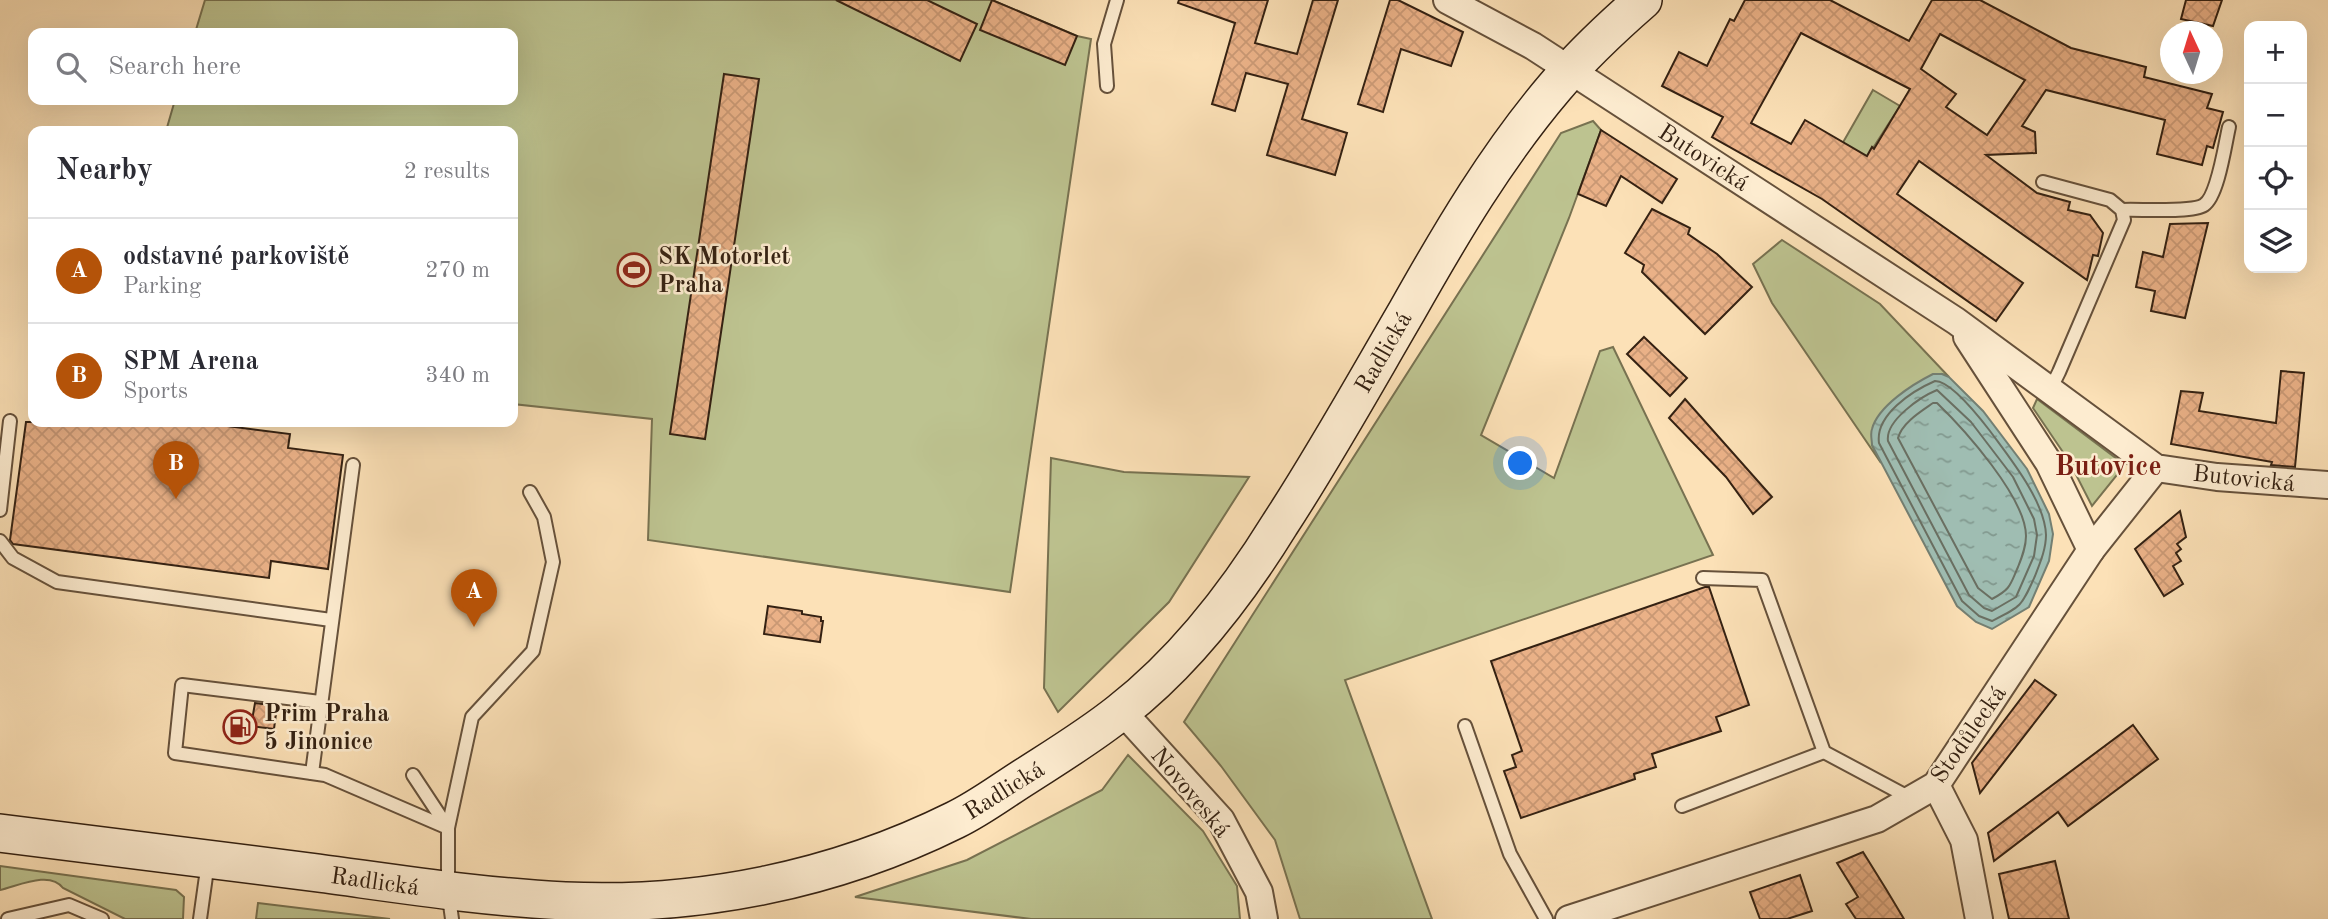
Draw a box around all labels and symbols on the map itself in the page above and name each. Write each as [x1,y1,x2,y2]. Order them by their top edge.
north arrow [2160,21,2223,84]
street label: Butovická [1653,121,1753,197]
place label: SK Motorlet Praha [658,246,791,298]
sports icon: SK Motorlet Praha [615,251,653,289]
street label: Radlická [1352,308,1418,398]
pin: B [153,441,199,499]
your location [1503,446,1537,480]
district label: Butovice [2054,454,2162,482]
street label: Butovická [2191,463,2296,497]
pin: A [451,569,497,627]
street label: Stodůlecká [1927,682,2012,788]
place label: Prim Praha 5 Jinonice [264,703,389,755]
fuel station icon: Prim Praha 5 Jinonice [221,708,259,746]
street label: Novoveská [1145,744,1234,843]
street label: Radlická [961,758,1049,826]
street label: Radlická [329,865,421,901]

